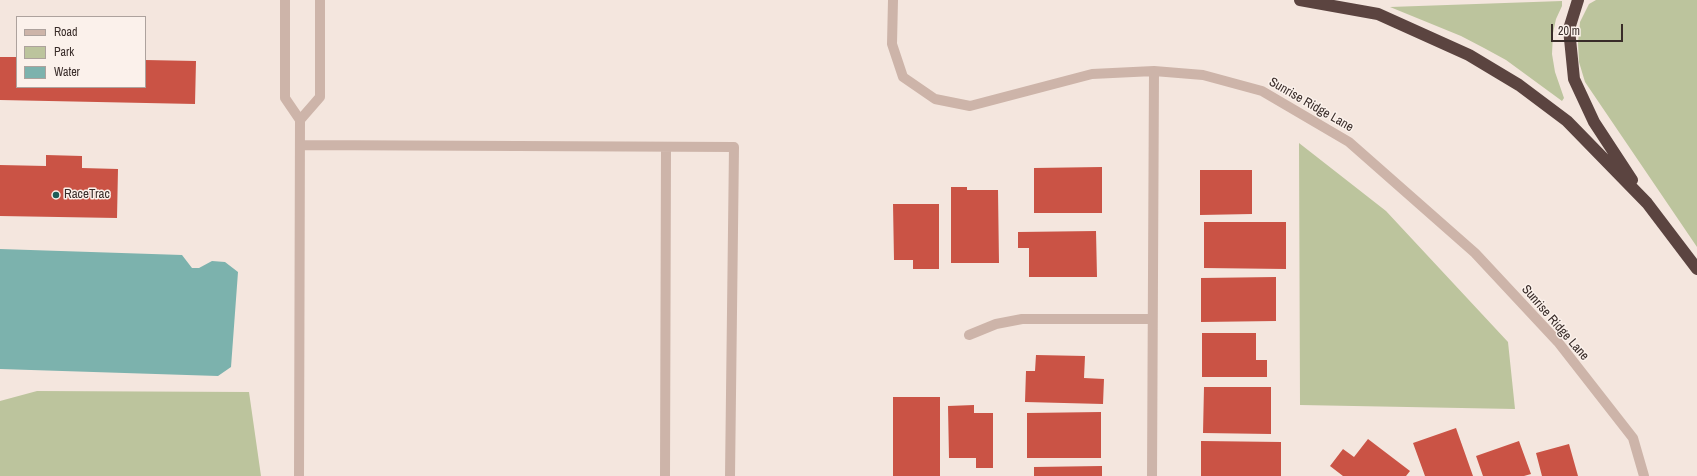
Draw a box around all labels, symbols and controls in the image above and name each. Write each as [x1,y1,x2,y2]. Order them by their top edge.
legend [16,16,146,88]
scale bar [1553,16,1625,42]
text: 20 m [1558,23,1580,39]
text: Road [54,24,78,40]
text: Park [54,44,74,60]
text: Water [54,64,80,80]
street label: Sunrise Ridge Lane [1266,75,1356,135]
place label: RaceTrac [64,187,110,203]
marker: RaceTrac [51,190,61,200]
street label: Sunrise Ridge Lane [1518,282,1592,364]

